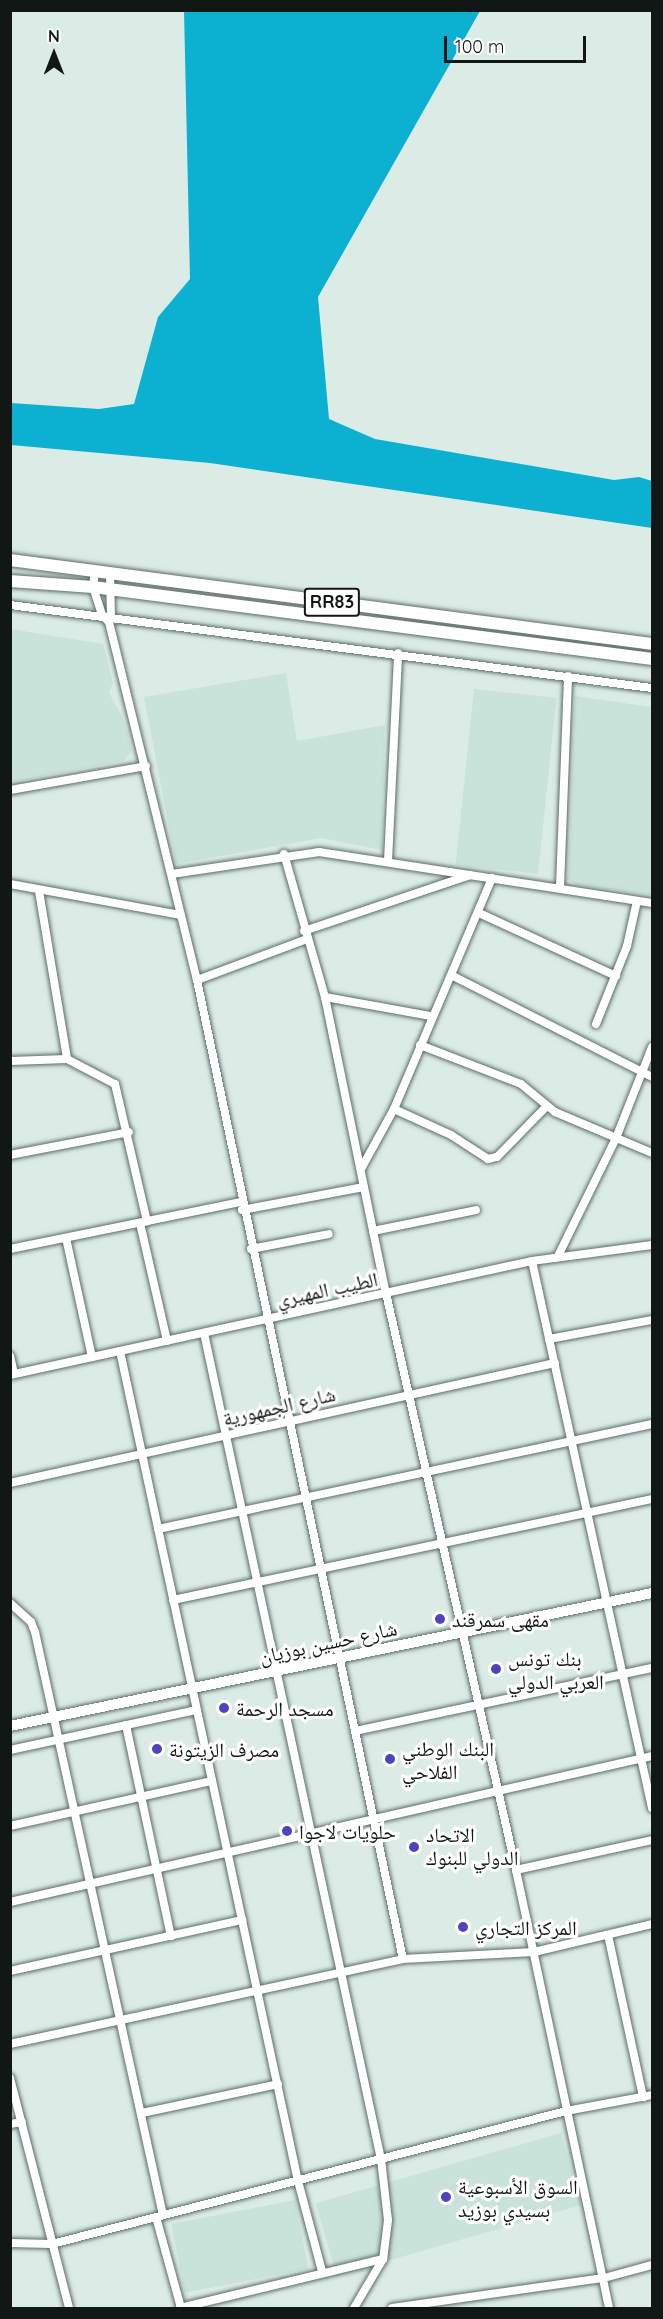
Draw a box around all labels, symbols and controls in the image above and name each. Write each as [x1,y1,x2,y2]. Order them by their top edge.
north arrow [24,24,84,84]
scale bar [447,24,590,62]
text: N [48,26,60,46]
text: 100 m [455,35,504,58]
road number: RR83 [304,587,360,617]
street label: الطيب المهيري [274,1267,380,1311]
street label: شارع الجمهورية [220,1381,338,1431]
place label: مقهى سمرقند [452,1607,549,1631]
marker: مقهى سمرقند [433,1612,447,1626]
street label: شارع حسين بوزيان [257,1616,399,1668]
place label: بنك تونس العربي الدولي [508,1646,604,1693]
marker: بنك تونس العربي الدولي [489,1662,503,1676]
place label: مسجد الرحمة [236,1696,334,1720]
marker: مسجد الرحمة [217,1701,231,1715]
place label: البنك الوطني الفلاحي [402,1736,494,1783]
place label: مصرف الزيتونة [169,1737,279,1761]
marker: مصرف الزيتونة [150,1742,164,1756]
marker: البنك الوطني الفلاحي [383,1752,397,1766]
place label: حلويات لاجوا [299,1819,396,1843]
place label: الاتحاد الدولي للبنوك [426,1823,519,1870]
marker: حلويات لاجوا [280,1824,294,1838]
marker: الاتحاد الدولي للبنوك [407,1840,421,1854]
place label: المركز التجاري [475,1915,577,1939]
marker: المركز التجاري [456,1920,470,1934]
place label: السوق الأسبوعية بسيدي بوزيد [458,2174,578,2221]
marker: السوق الأسبوعية بسيدي بوزيد [439,2190,453,2204]

